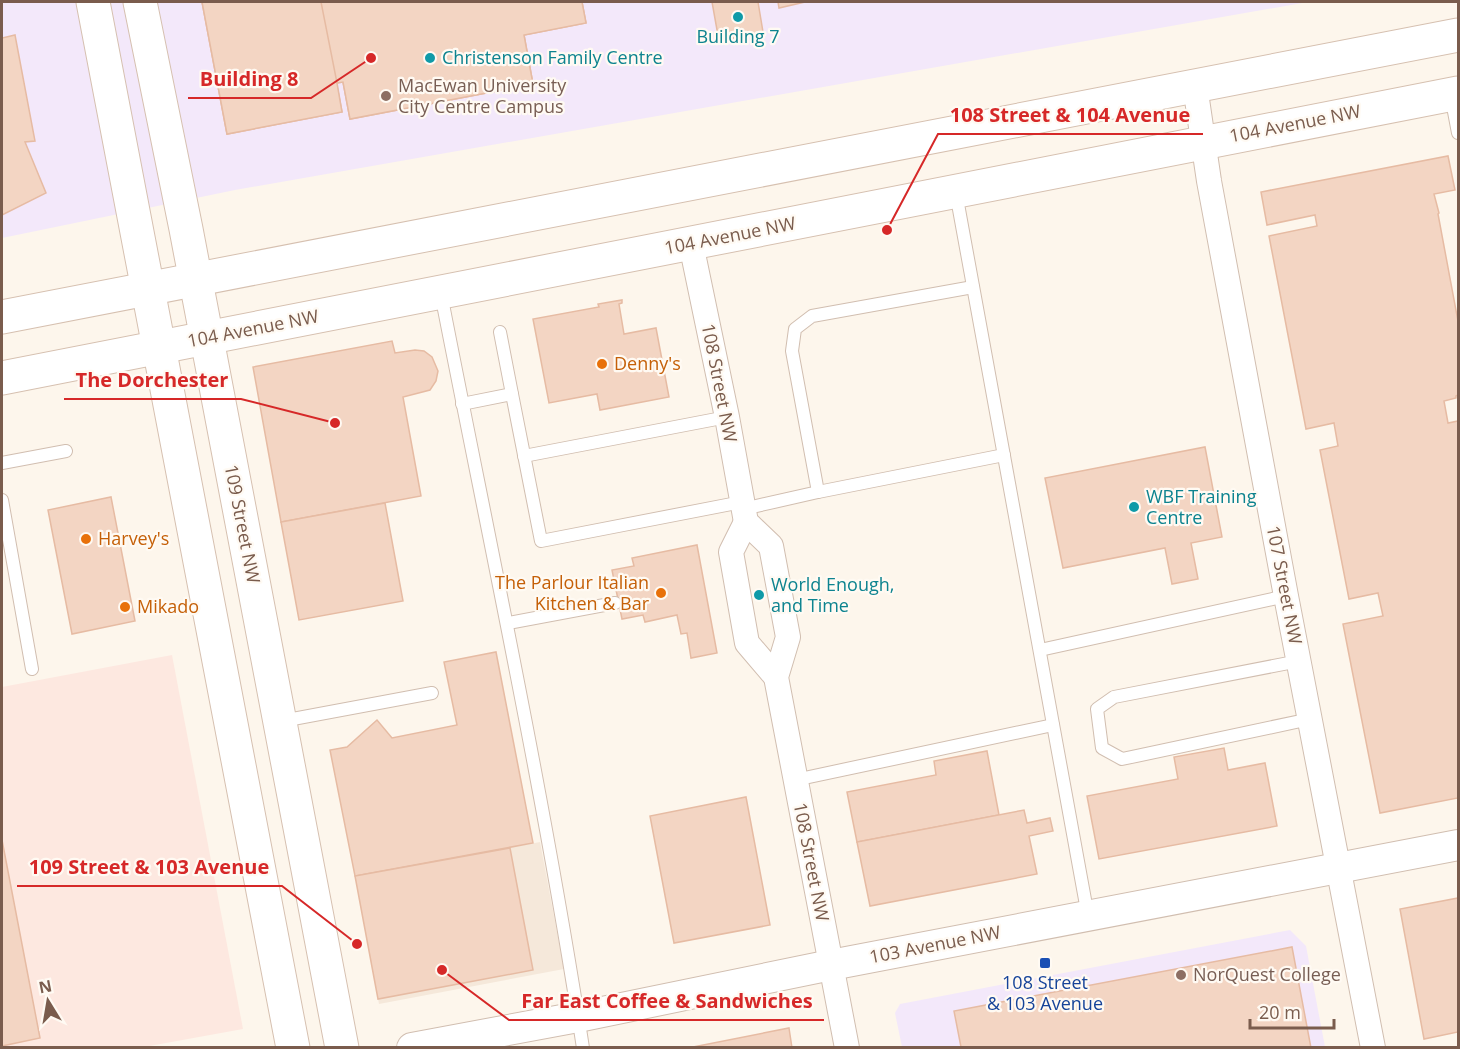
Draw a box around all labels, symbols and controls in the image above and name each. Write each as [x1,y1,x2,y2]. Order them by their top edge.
marker: Building 7 [731,10,745,24]
place label: Building 7 [696,24,780,48]
place label: Christenson Family Centre [442,45,663,69]
marker: Christenson Family Centre [423,51,437,65]
callout: Building 8 [188,60,311,98]
text: Building 8 [200,65,298,92]
place label: MacEwan University City Centre Campus [398,73,567,118]
marker: MacEwan University City Centre Campus [379,89,393,103]
callout: 108 Street & 104 Avenue [938,96,1203,134]
street label: 104 Avenue NW [1227,98,1363,147]
text: 108 Street & 104 Avenue [950,101,1190,128]
street label: 104 Avenue NW [662,210,798,259]
street label: 104 Avenue NW [185,303,321,352]
street label: 108 Street NW [697,321,743,445]
place label: Denny's [614,351,681,375]
marker: Denny's [595,357,609,371]
callout: The Dorchester [64,361,241,399]
text: The Dorchester [76,366,228,393]
street label: 109 Street NW [220,462,266,586]
place label: WBF Training Centre [1146,484,1257,529]
marker: WBF Training Centre [1127,500,1141,514]
street label: 107 Street NW [1262,523,1308,647]
place label: Harvey's [98,526,169,550]
marker: Harvey's [79,532,93,546]
place label: The Parlour Italian Kitchen & Bar [495,570,650,615]
place label: World Enough, and Time [771,572,894,617]
marker: The Parlour Italian Kitchen & Bar [654,586,668,600]
marker: World Enough, and Time [752,588,766,602]
place label: Mikado [137,594,199,618]
marker: Mikado [118,600,132,614]
street label: 108 Street NW [789,800,835,924]
callout: 109 Street & 103 Avenue [17,848,282,886]
text: 109 Street & 103 Avenue [29,853,269,880]
street label: 103 Avenue NW [867,919,1003,968]
marker: 108 Street & 103 Avenue [1038,956,1052,970]
place label: NorQuest College [1193,962,1341,986]
marker: NorQuest College [1174,968,1188,982]
place label: 108 Street & 103 Avenue [987,970,1103,1015]
north arrow [18,971,78,1031]
text: N [37,974,54,998]
callout: Far East Coffee & Sandwiches [509,982,824,1020]
text: Far East Coffee & Sandwiches [521,987,813,1014]
scale bar [1250,992,1334,1030]
text: 20 m [1259,1000,1301,1024]

